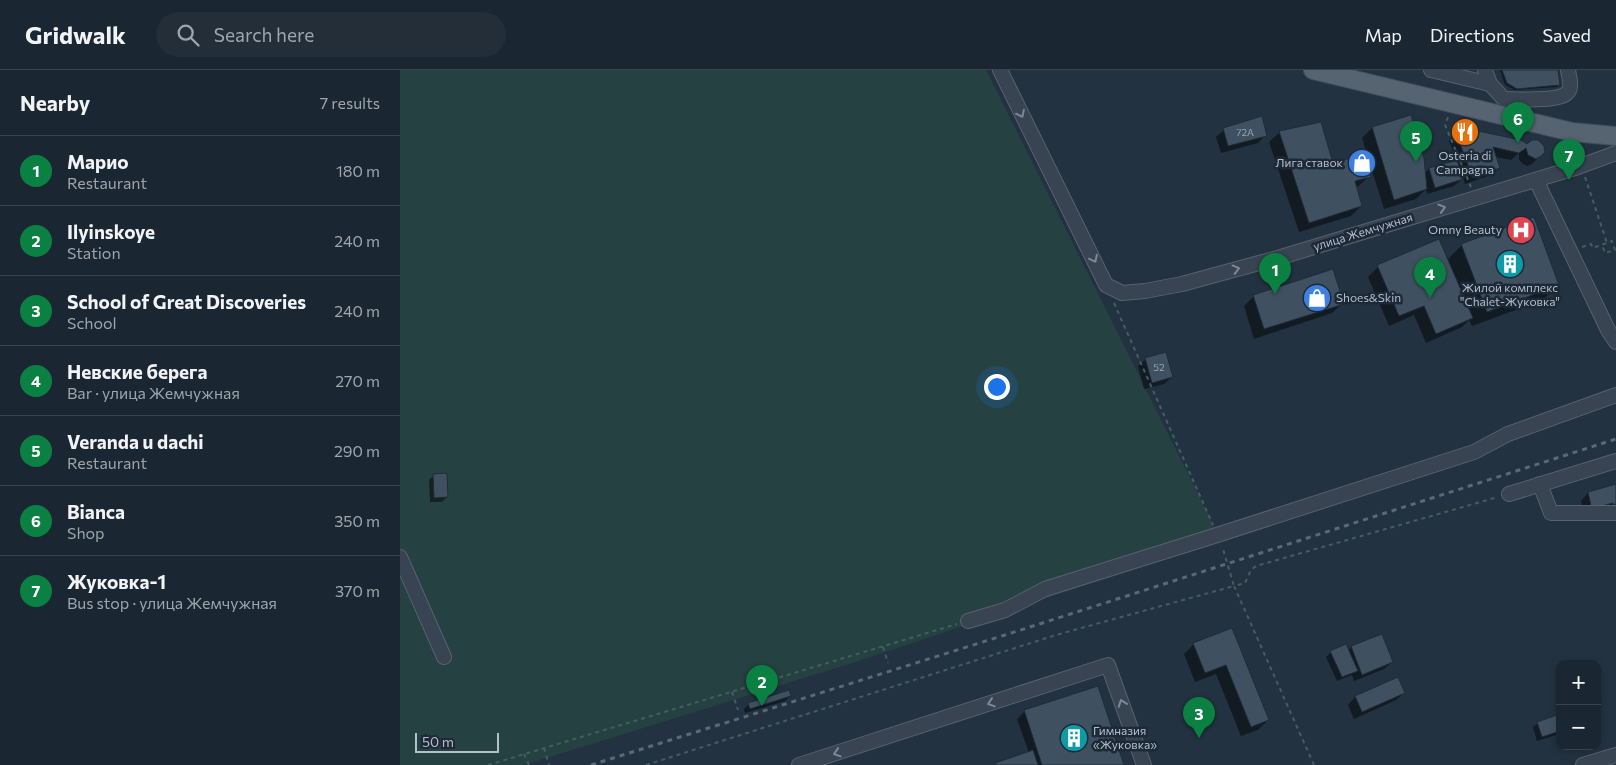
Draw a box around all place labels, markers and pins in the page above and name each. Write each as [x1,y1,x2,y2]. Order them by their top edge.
pin: 6 [1502,102,1534,143]
restaurant icon: Osteria di Campagna [1450,117,1480,147]
pin: 5 [1400,121,1432,162]
pin: 7 [1553,139,1585,180]
shop icon: Лига ставок [1347,148,1377,178]
place label: Osteria di Campagna [1436,148,1494,176]
place label: Лига ставок [1276,155,1344,169]
hospital icon: Omny Beauty [1506,215,1536,245]
place label: Omny Beauty [1428,222,1502,236]
building icon: Жилой комплекс "Chalet-Жуковка" [1495,249,1525,279]
pin: 1 [1259,253,1291,294]
pin: 4 [1414,257,1446,298]
place label: Жилой комплекс "Chalet-Жуковка" [1460,280,1560,308]
shop icon: Shoes&Skin [1302,283,1332,313]
place label: Shoes&Skin [1336,290,1401,304]
pin: 2 [746,665,778,706]
pin: 3 [1183,697,1215,738]
building icon: Гимназия «Жуковка» [1059,723,1089,753]
place label: Гимназия «Жуковка» [1093,723,1157,751]

